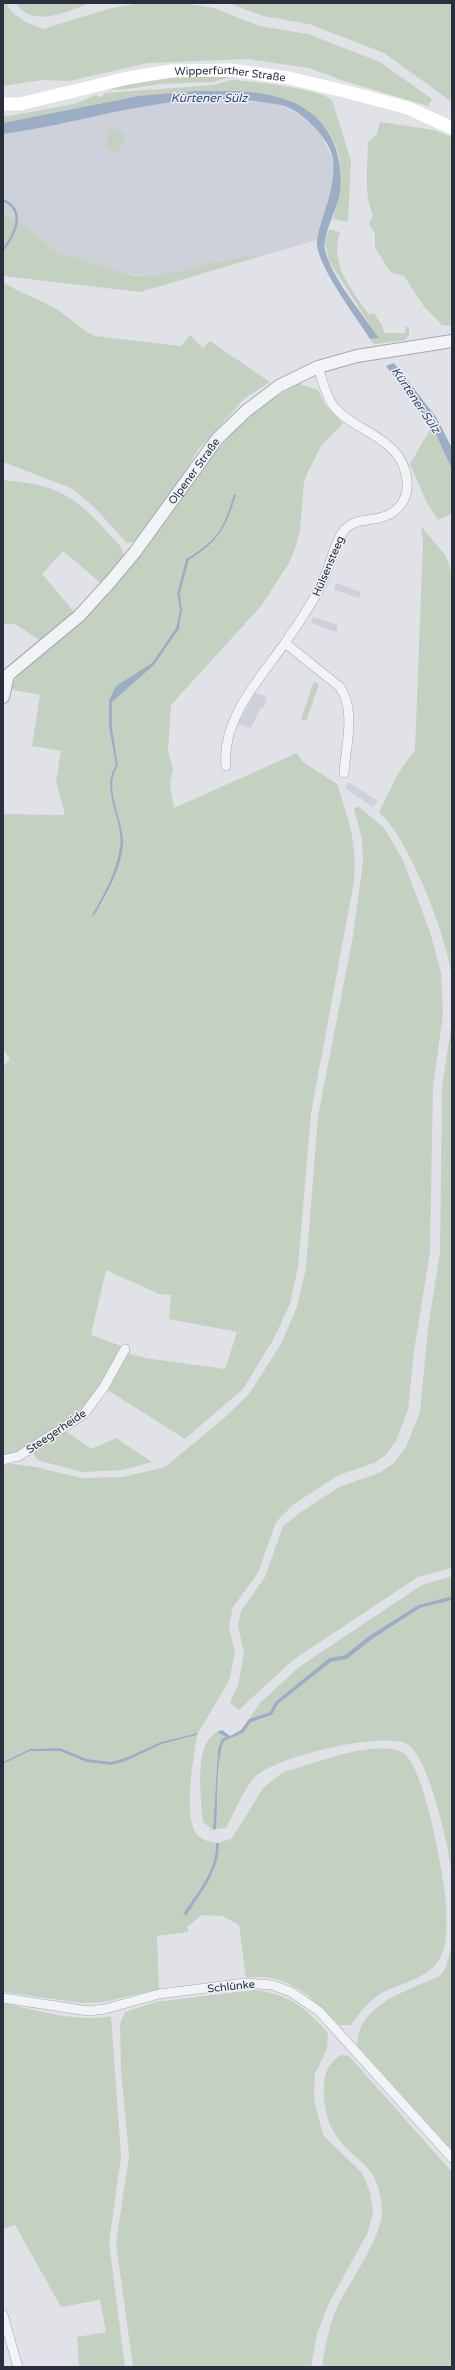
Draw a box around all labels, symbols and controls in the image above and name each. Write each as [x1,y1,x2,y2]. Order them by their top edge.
street label: Wipperfürther Straße [174,64,286,84]
water label: Kürtener Sülz [171,91,248,105]
water label: Kürtener Sülz [389,364,444,437]
street label: Olpener Straße [166,436,223,507]
street label: Hülsensteeg [310,534,347,598]
street label: Steegerheide [24,1407,89,1456]
street label: Schlünke [207,1978,255,1995]

